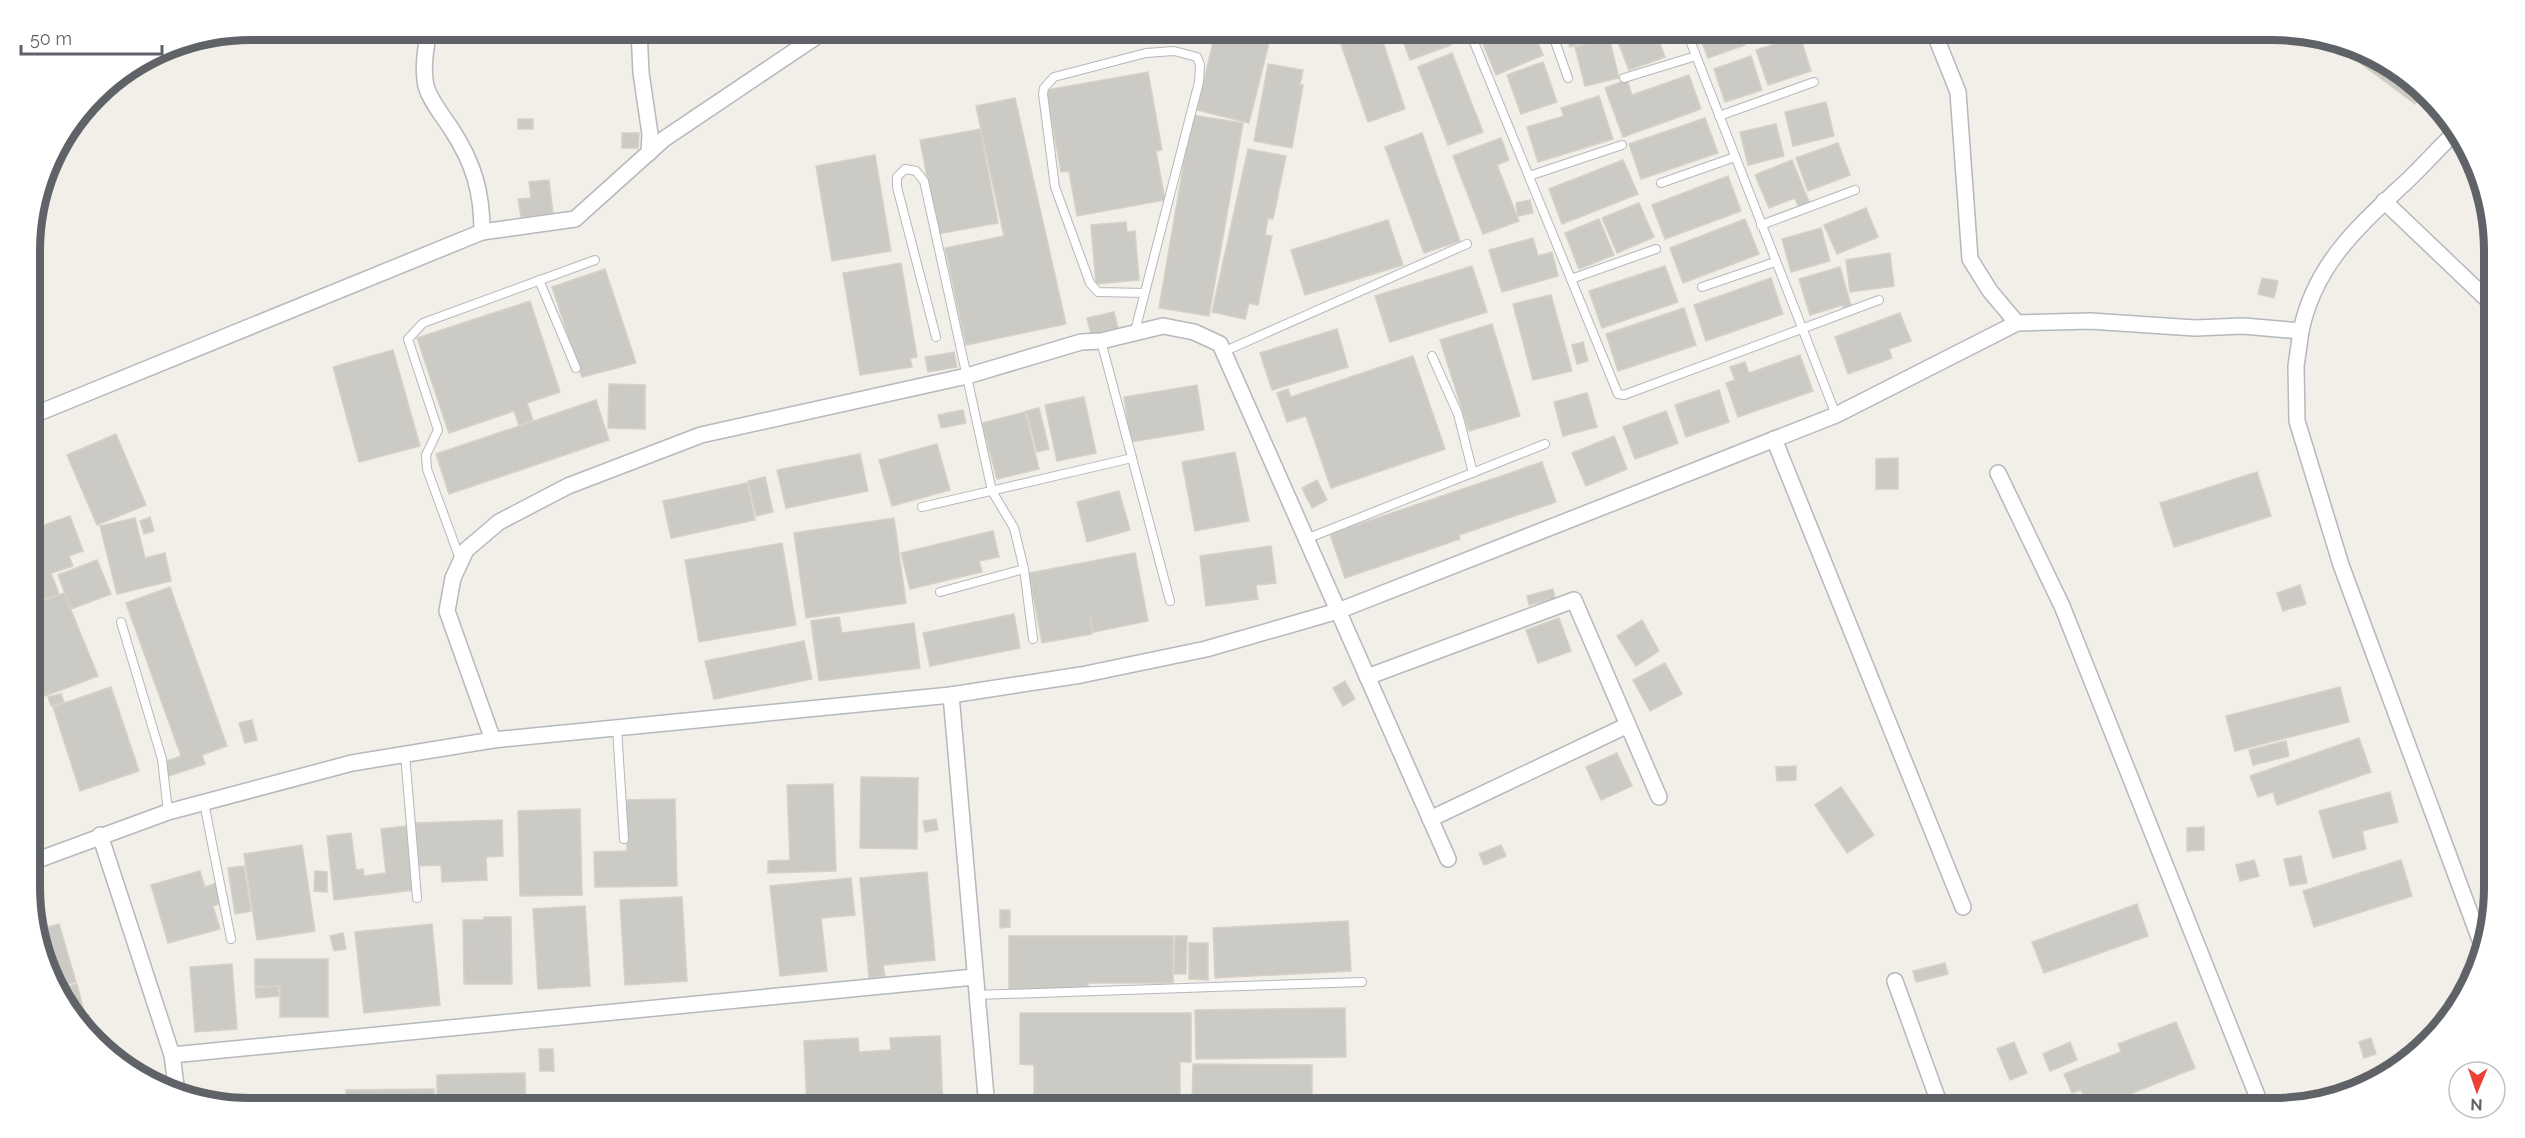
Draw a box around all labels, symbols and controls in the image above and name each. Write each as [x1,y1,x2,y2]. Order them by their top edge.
scale bar [21,18,162,56]
text: 50 m [30,28,72,49]
north arrow [2447,1060,2507,1120]
text: N [2470,1095,2483,1114]

